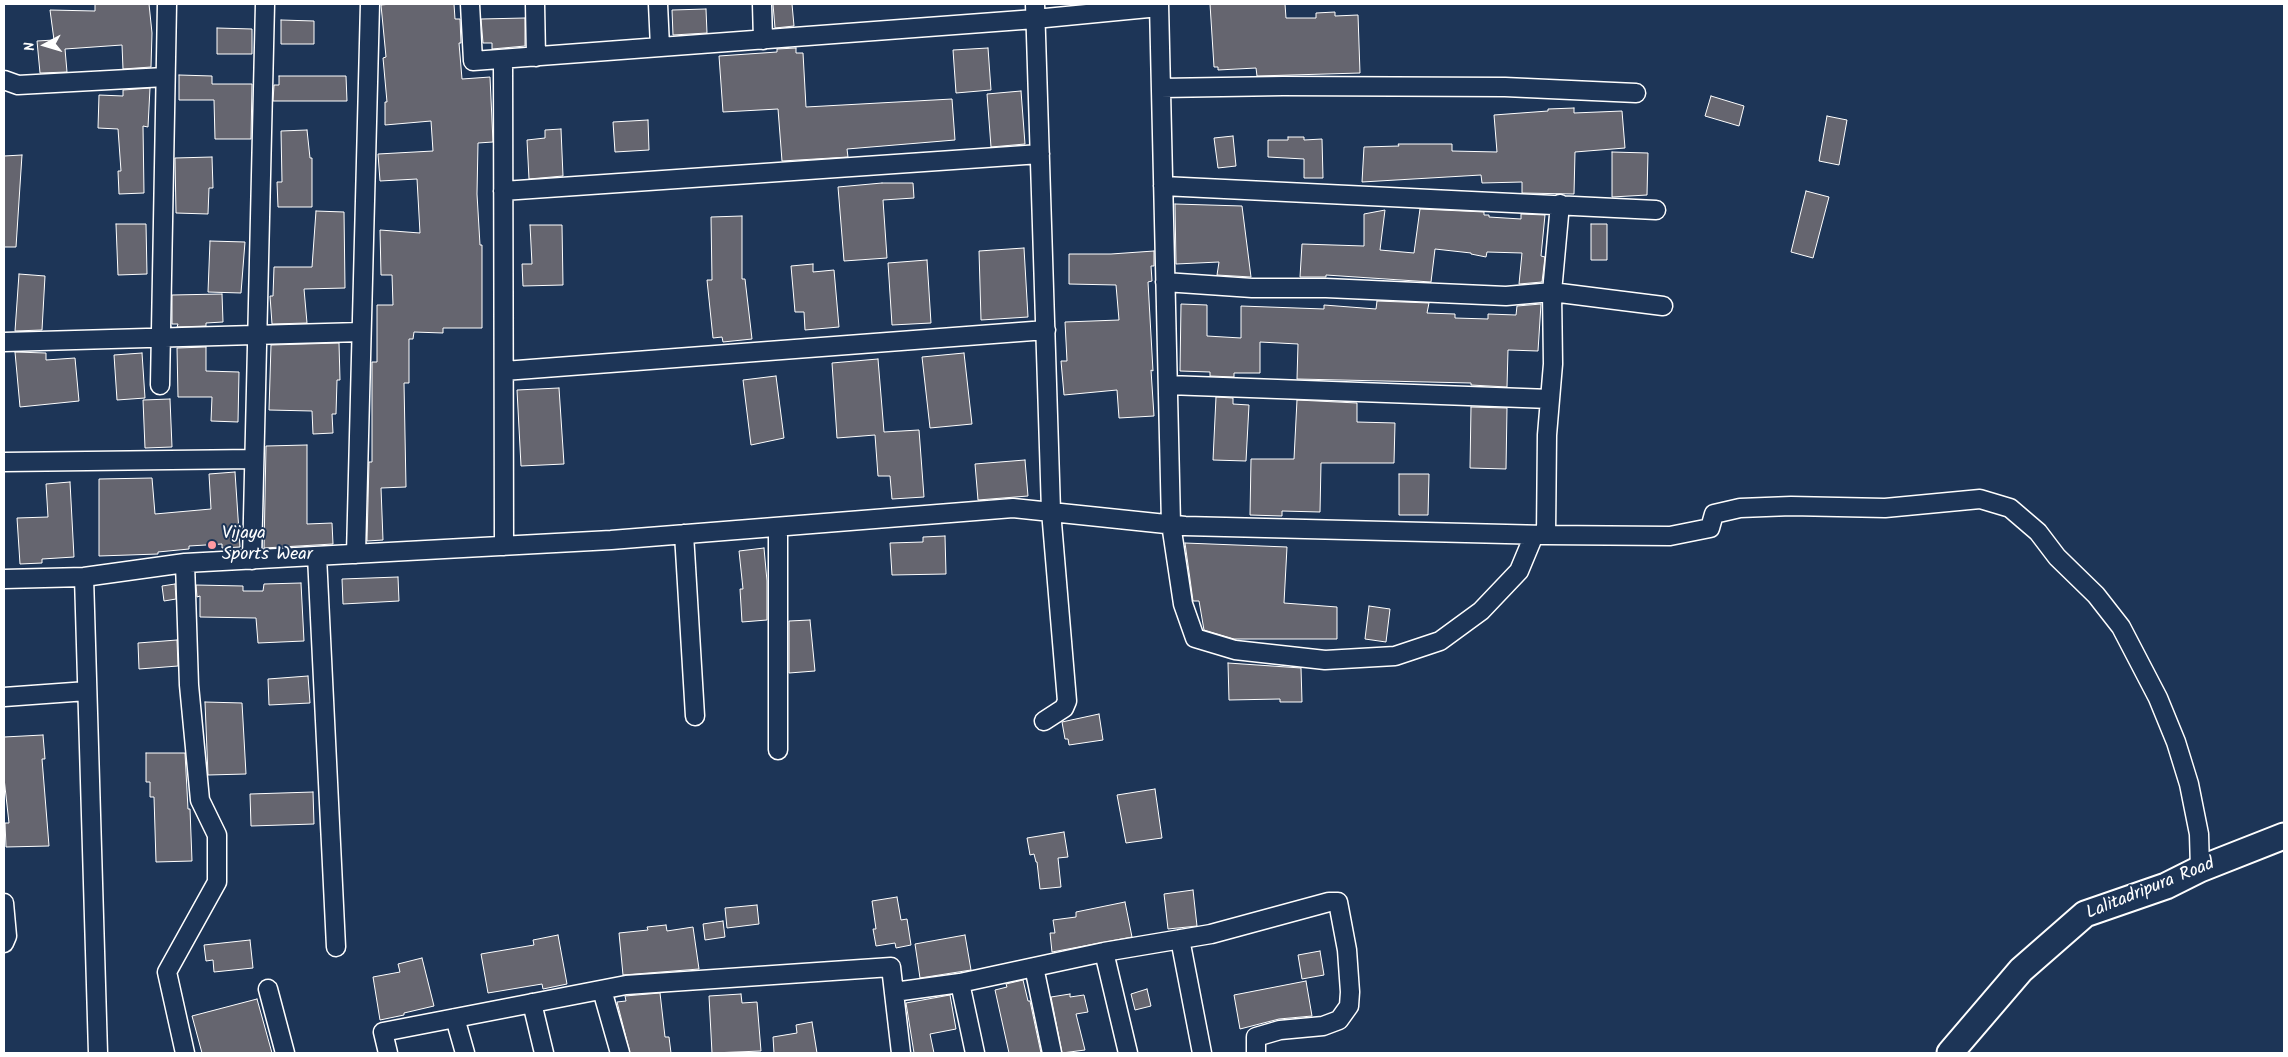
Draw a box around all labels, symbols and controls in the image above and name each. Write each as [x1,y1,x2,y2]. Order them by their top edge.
north arrow [20,20,70,70]
text: N [19,41,41,52]
place label: Vijaya Sports Wear [222,524,313,566]
marker: Vijaya Sports Wear [206,539,218,551]
street label: Lalitadripura Road [2084,854,2218,926]

